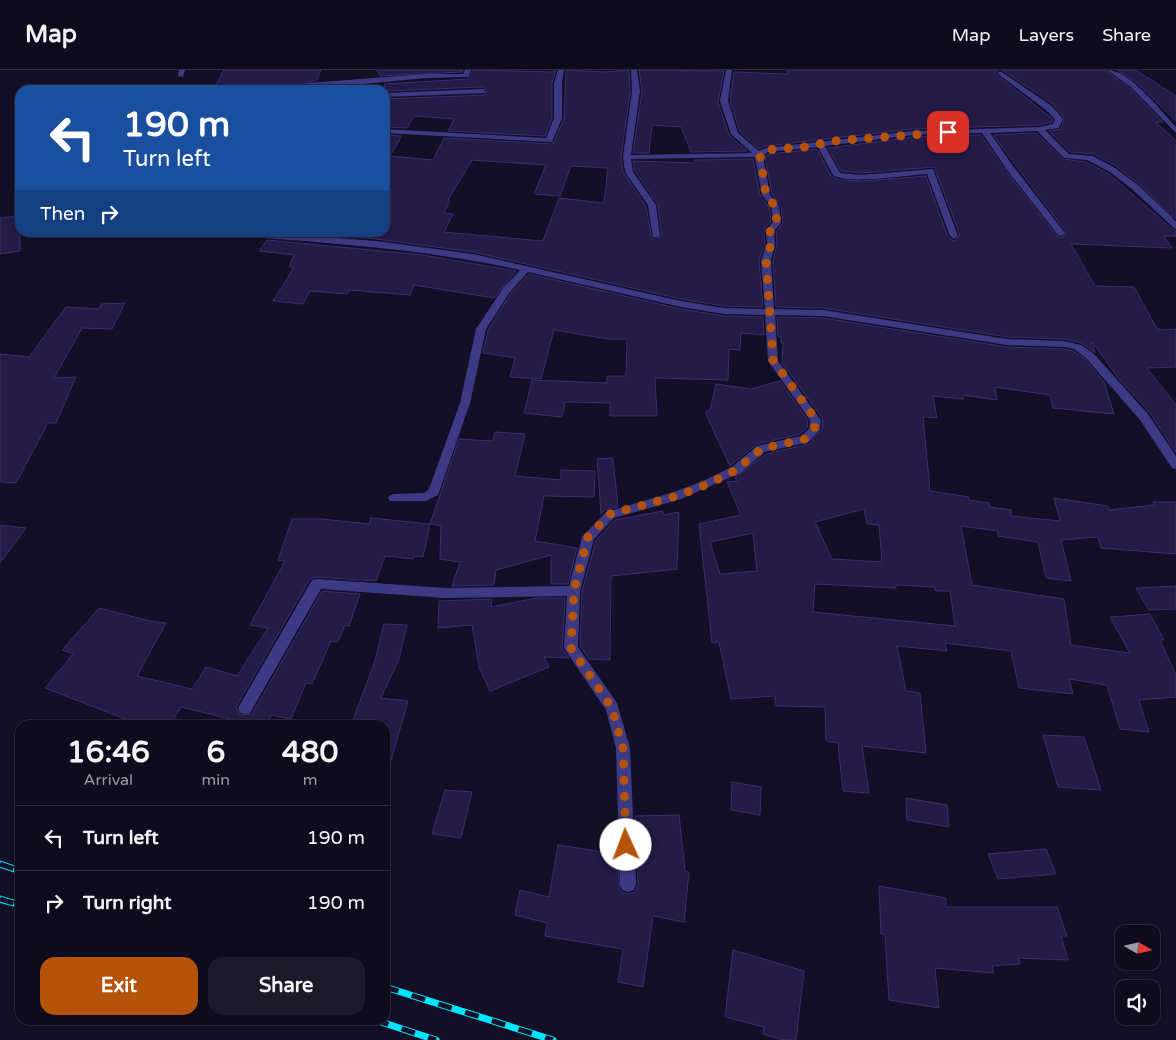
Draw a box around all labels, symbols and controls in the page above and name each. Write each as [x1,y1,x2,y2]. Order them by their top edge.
text: Map [25,20,77,49]
text: Map [952,24,991,46]
text: Layers [1019,24,1074,46]
text: Share [1102,24,1151,46]
text: 190 m [123,104,230,146]
icon: left [40,105,105,170]
pin [927,111,969,153]
icon: arrive [934,118,962,146]
text: Turn left [123,146,211,172]
icon: right [95,200,123,228]
text: Then [40,203,85,225]
text: 16:46 [67,734,150,771]
text: 6 [206,734,225,771]
text: 480 [282,734,338,771]
text: Arrival [84,770,133,790]
text: min [202,770,230,790]
text: m [303,770,317,790]
position arrow [599,818,651,870]
icon: left [40,824,68,852]
text: Turn left [83,827,159,849]
text: 190 m [307,827,365,849]
icon: right [40,889,68,917]
text: Turn right [83,892,171,914]
text: 190 m [307,892,365,914]
north arrow [1115,925,1160,970]
map controls [1115,925,1160,1025]
button: Exit [40,957,198,1015]
button: Share [208,957,365,1015]
button: sound [1115,980,1160,1025]

